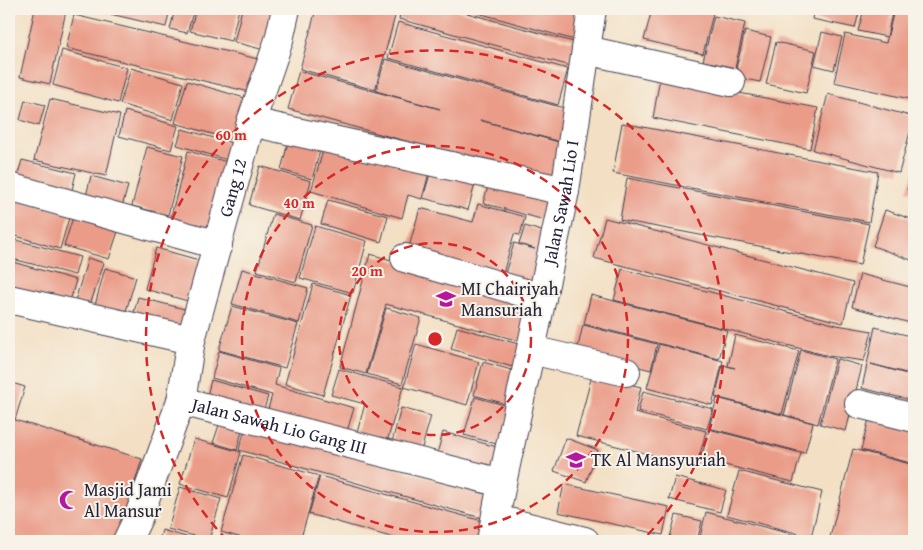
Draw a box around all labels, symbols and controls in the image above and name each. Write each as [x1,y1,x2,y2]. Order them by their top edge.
text: 60 m [215,124,247,145]
street label: Jalan Sawah Lio I [535,138,585,269]
street label: Gang 12 [212,155,253,220]
text: 40 m [283,192,315,213]
text: 20 m [351,260,383,281]
place label: MI Chairiyah Mansuriah [461,275,559,323]
school or university icon: MI Chairiyah Mansuriah [435,288,457,310]
centre of rings [426,330,444,348]
street label: Jalan Sawah Lio Gang III [187,390,370,461]
place label: TK Al Mansyuriah [591,446,726,473]
school or university icon: TK Al Mansyuriah [565,449,587,471]
place label: Masjid Jami Al Mansur [84,476,172,524]
mosque icon: Masjid Jami Al Mansur [58,489,80,511]

